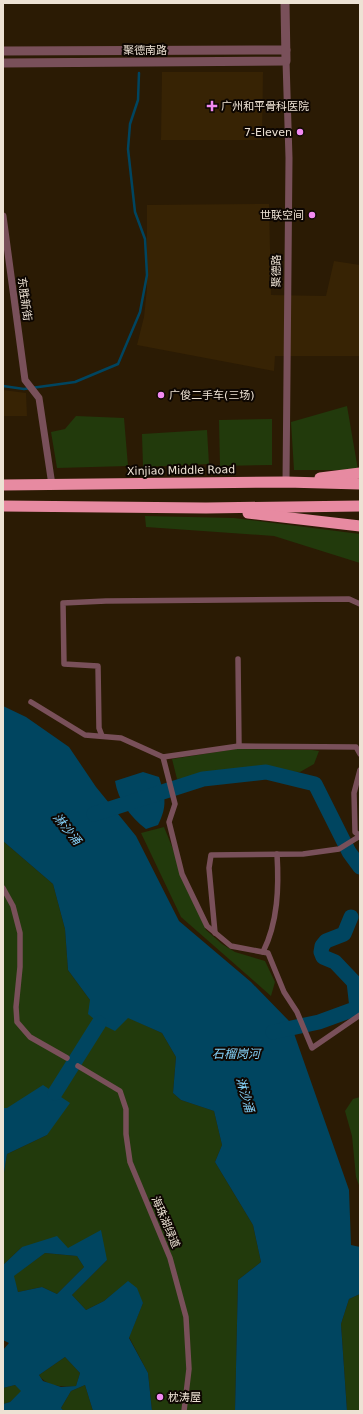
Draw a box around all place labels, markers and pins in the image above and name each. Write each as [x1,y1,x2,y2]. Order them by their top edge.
marker: 广州和平骨科医院 [206,100,218,112]
place label: 广州和平骨科医院 [221,100,309,113]
place label: 7-Eleven [244,126,292,139]
marker: 7-Eleven [295,127,305,137]
place label: 世联空间 [260,209,304,222]
marker: 世联空间 [307,210,317,220]
place label: 广俊二手车(三场) [169,389,255,402]
marker: 广俊二手车(三场) [156,390,166,400]
place label: 枕涛屋 [168,1391,201,1404]
marker: 枕涛屋 [155,1392,165,1402]

